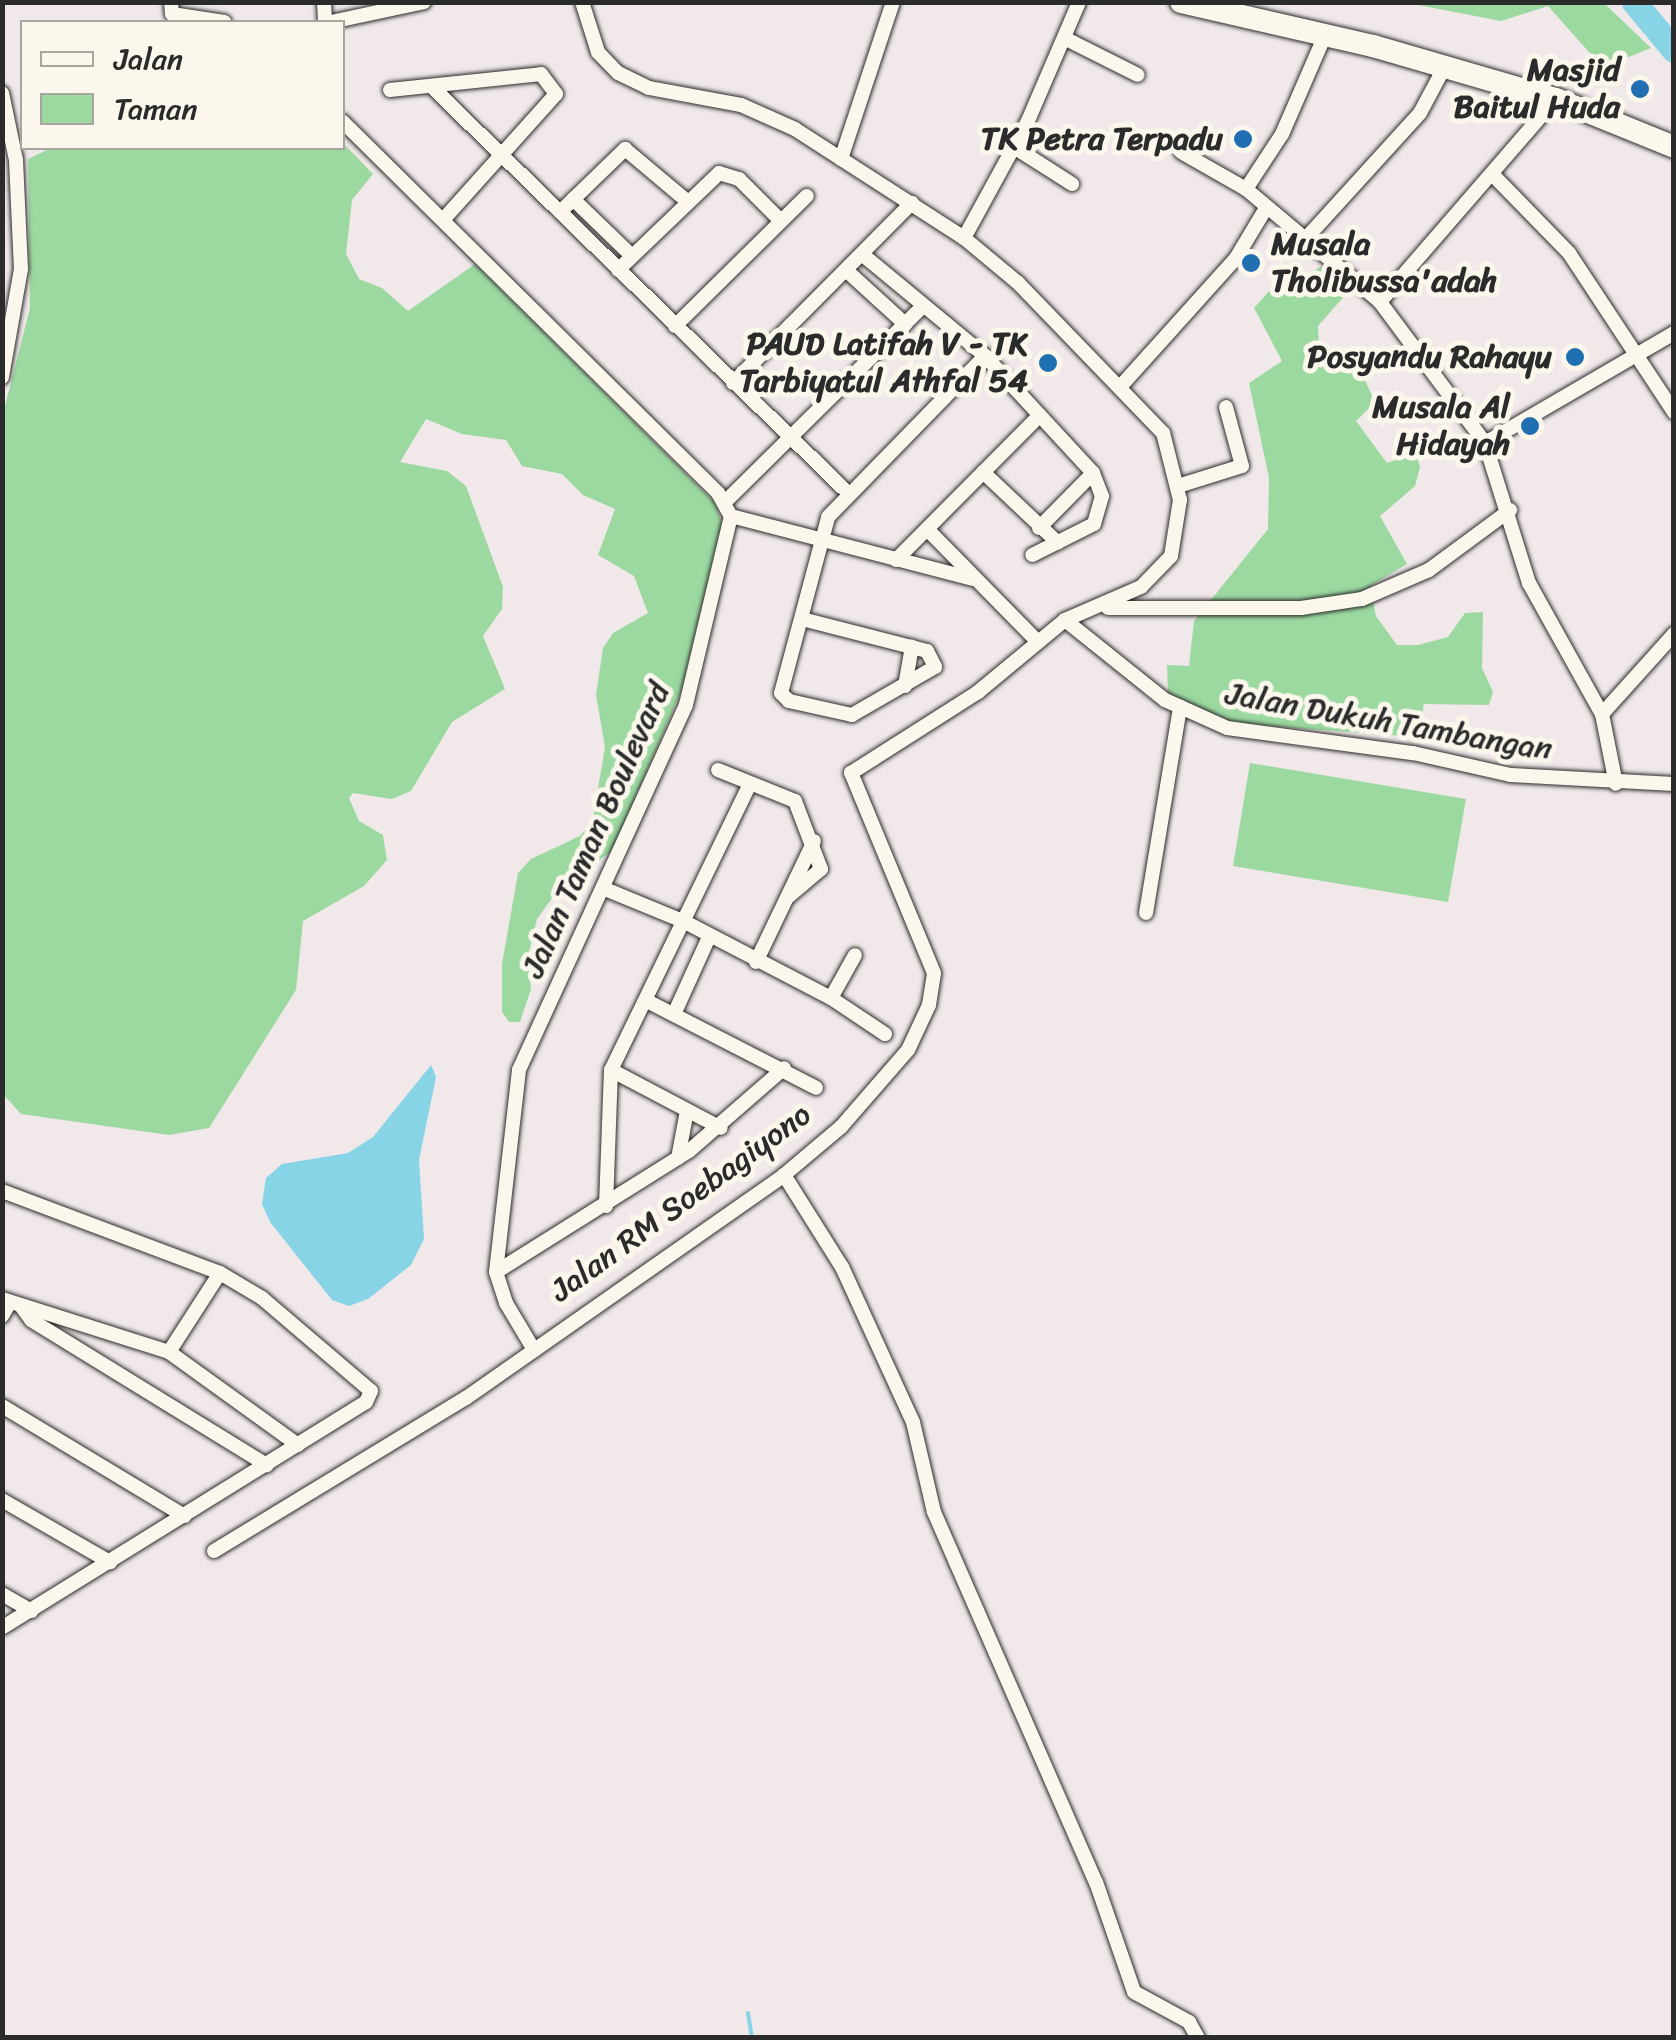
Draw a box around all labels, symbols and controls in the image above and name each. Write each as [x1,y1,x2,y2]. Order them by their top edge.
legend [20,20,345,150]
text: Jalan [114,32,183,86]
place label: Masjid Baitul Huda [1454,52,1620,127]
marker: Masjid Baitul Huda [1629,78,1651,100]
text: Taman [114,82,197,136]
place label: TK Petra Terpadu [979,120,1223,158]
marker: TK Petra Terpadu [1232,128,1254,150]
place label: Musala Tholibussa'adah [1271,226,1497,301]
marker: Musala Tholibussa'adah [1240,252,1262,274]
place label: PAUD Latifah V - TK Tarbiyatul Athfal 54 [738,326,1028,401]
place label: Posyandu Rahayu [1307,338,1552,376]
marker: Posyandu Rahayu [1562,344,1588,370]
marker: PAUD Latifah V - TK Tarbiyatul Athfal 54 [1037,352,1059,374]
place label: Musala Al Hidayah [1372,389,1510,464]
marker: Musala Al Hidayah [1519,415,1541,437]
street label: Jalan Dukuh Tambangan [1222,674,1556,770]
street label: Jalan Taman Boulevard [514,677,678,983]
street label: Jalan RM Soebagiyono [543,1095,819,1311]

